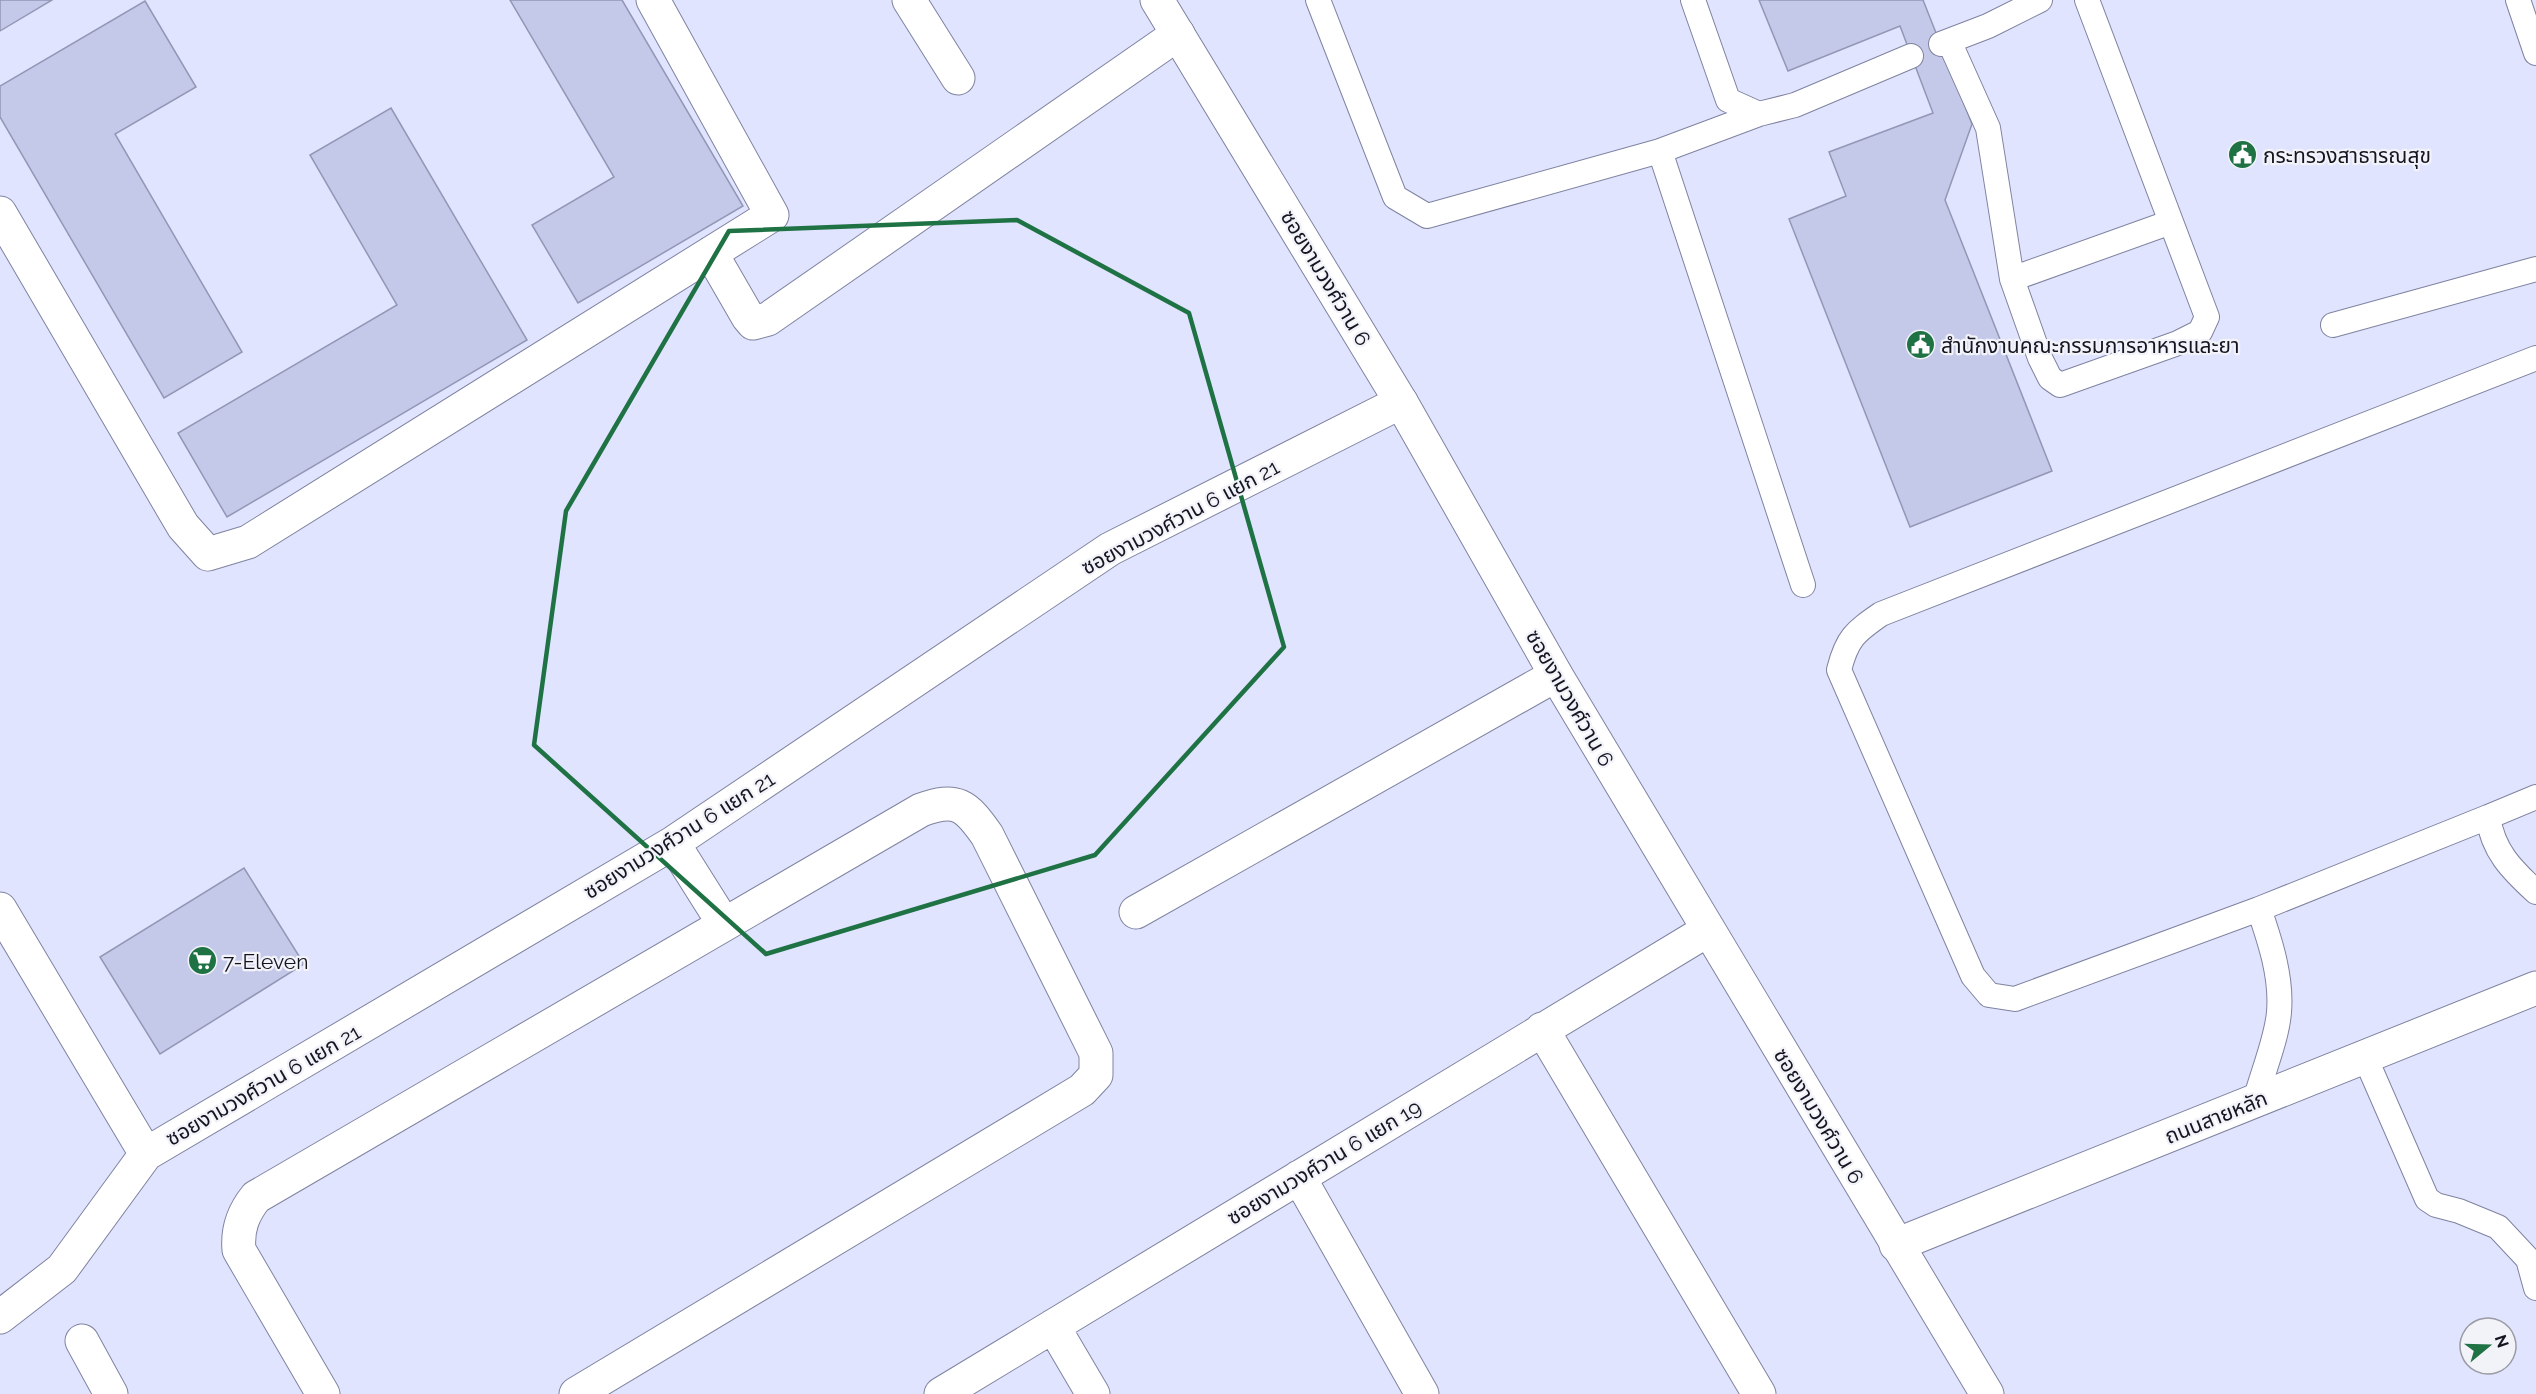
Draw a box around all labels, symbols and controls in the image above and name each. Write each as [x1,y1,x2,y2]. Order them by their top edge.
public building icon: กระทรวงสาธารณสุข [2226,139,2258,171]
place label: กระทรวงสาธารณสุข [2263,143,2431,169]
street label: ซอยงามวงศ์วาน 6 [1276,206,1376,350]
public building icon: สำนักงานคณะกรรมการอาหารและยา [1904,329,1936,361]
place label: สำนักงานคณะกรรมการอาหารและยา [1941,333,2240,358]
street label: ซอยงามวงศ์วาน 6 แยก 21 [1077,454,1283,580]
street label: ซอยงามวงศ์วาน 6 [1521,625,1619,771]
street label: ซอยงามวงศ์วาน 6 แยก 21 [579,766,779,904]
supermarket icon: 7-Eleven [186,945,218,977]
place label: 7-Eleven [223,949,308,974]
street label: ซอยงามวงศ์วาน 6 แยก 21 [161,1019,365,1151]
street label: ซอยงามวงศ์วาน 6 [1769,1044,1869,1188]
street label: ถนนสายหลัก [2161,1085,2271,1149]
street label: ซอยงามวงศ์วาน 6 แยก 19 [1222,1094,1426,1230]
north arrow [2458,1316,2518,1376]
text: N [2491,1332,2513,1350]

